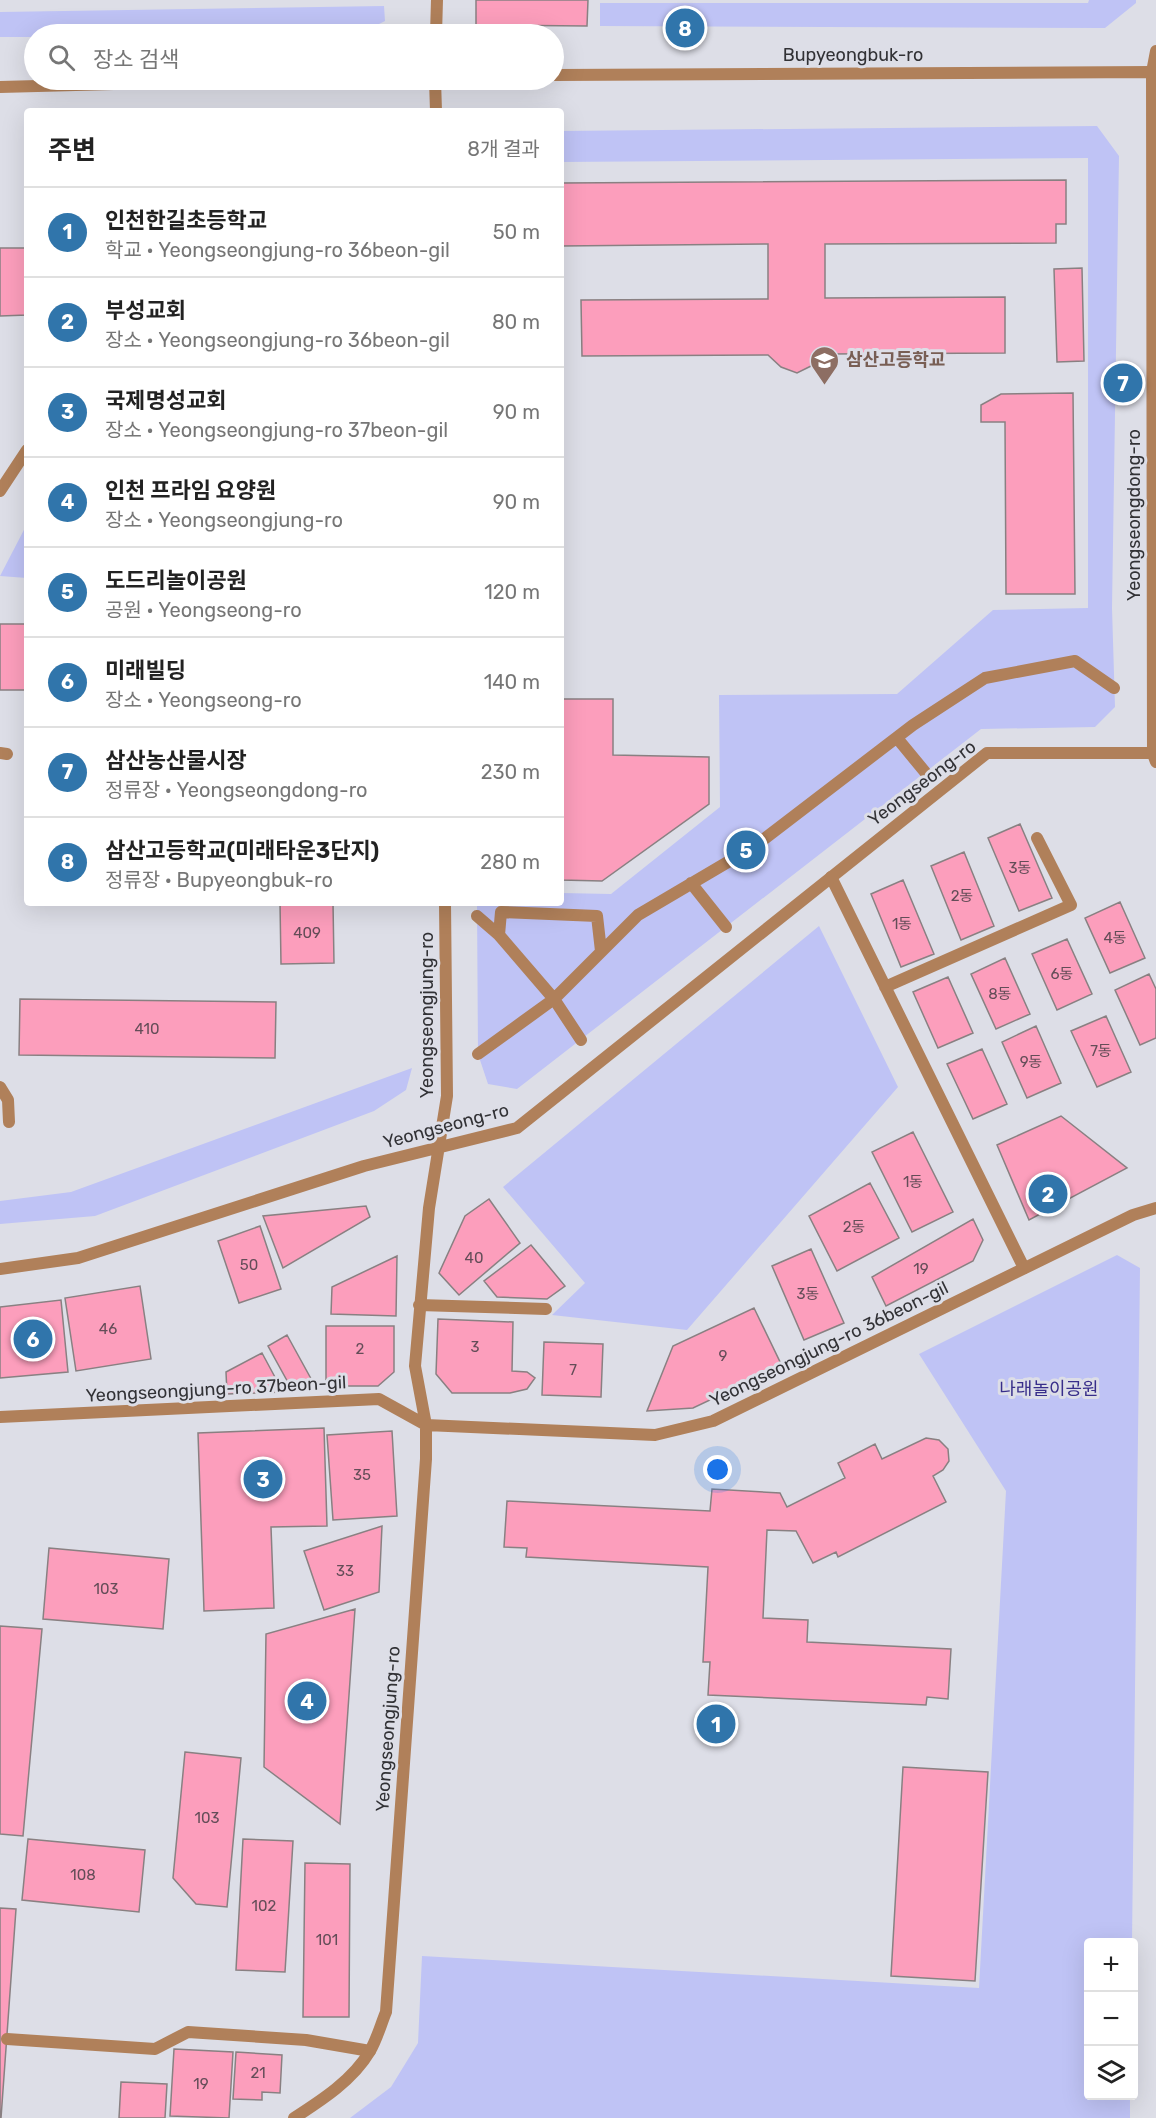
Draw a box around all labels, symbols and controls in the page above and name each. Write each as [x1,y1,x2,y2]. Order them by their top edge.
pin: 8 [666,6,704,51]
search box [24,24,564,90]
icon: search [45,41,78,74]
street label: Bupyeongbuk-ro [783,44,923,66]
text: 장소 검색 [93,46,179,73]
text: 주변 [48,135,96,166]
text: 8개 결과 [467,137,540,161]
text: 인천한길초등학교 [105,207,267,234]
text: 1 [63,220,72,244]
text: 50 m [493,220,540,244]
text: 학교 · Yeongseongjung-ro 36beon-gil [105,238,450,262]
text: 부성교회 [105,297,186,324]
text: 2 [61,310,74,334]
text: 80 m [492,310,540,334]
text: 장소 · Yeongseongjung-ro 36beon-gil [105,328,450,352]
school or university icon: 삼산고등학교 [809,344,841,386]
place label: 삼산고등학교 [846,349,945,371]
pin: 7 [1104,360,1142,406]
text: 국제명성교회 [105,387,226,414]
text: 3 [61,400,74,424]
text: 90 m [493,400,540,424]
text: 장소 · Yeongseongjung-ro 37beon-gil [105,418,448,442]
street label: Yeongseongdong-ro [1123,429,1145,601]
text: 인천 프라임 요양원 [105,477,276,504]
text: 4 [61,490,74,514]
text: 90 m [493,490,540,514]
text: 장소 · Yeongseongjung-ro [105,508,343,532]
text: 도드리놀이공원 [105,567,247,594]
text: 5 [61,580,74,604]
text: 120 m [484,580,540,604]
text: 공원 · Yeongseong-ro [105,598,302,622]
text: 미래빌딩 [105,657,186,684]
text: 6 [61,670,74,694]
text: 140 m [484,670,540,694]
text: 장소 · Yeongseong-ro [105,688,302,712]
street label: Yeongseong-ro [864,735,980,831]
text: 삼산농산물시장 [105,747,247,774]
text: 7 [62,760,73,784]
text: 230 m [481,760,540,784]
text: 정류장 · Yeongseongdong-ro [105,778,368,802]
pin: 5 [726,828,766,872]
text: 삼산고등학교(미래타운3단지) [105,837,379,864]
text: 8 [61,850,74,874]
text: 280 m [480,850,540,874]
house number: 3동 [1009,859,1031,877]
text: 정류장 · Bupyeongbuk-ro [105,868,333,892]
house number: 2동 [951,887,973,905]
house number: 1동 [892,915,912,933]
house number: 409 [293,924,321,942]
house number: 4동 [1103,929,1127,947]
street label: Yeongseongjung-ro [416,932,438,1098]
house number: 6동 [1051,965,1073,983]
house number: 8동 [988,985,1012,1003]
house number: 410 [135,1020,159,1038]
house number: 7동 [1090,1042,1112,1060]
house number: 9동 [1020,1053,1042,1071]
street label: Yeongseong-ro [381,1099,511,1153]
pin: 2 [1028,1172,1068,1216]
house number: 1동 [903,1173,923,1191]
house number: 2동 [843,1218,865,1236]
house number: 40 [465,1249,483,1267]
house number: 50 [240,1256,258,1274]
house number: 19 [913,1260,929,1278]
street label: Yeongseongjung-ro 36beon-gil [706,1277,952,1411]
house number: 3동 [797,1285,819,1303]
pin: 6 [14,1316,52,1362]
house number: 46 [99,1320,117,1338]
house number: 3 [470,1338,480,1356]
house number: 2 [356,1340,365,1358]
house number: 9 [719,1347,728,1365]
house number: 7 [569,1361,577,1379]
street label: Yeongseongjung-ro 37beon-gil [85,1371,347,1407]
park label: 나래놀이공원 [999,1378,1099,1400]
your location [703,1455,732,1484]
pin: 3 [244,1456,282,1502]
house number: 35 [353,1466,371,1484]
house number: 33 [336,1562,354,1580]
house number: 103 [94,1580,118,1598]
street label: Yeongseongjung-ro [371,1645,405,1813]
pin: 4 [288,1678,326,1724]
pin: 1 [696,1702,736,1746]
house number: 103 [195,1809,219,1827]
house number: 108 [70,1866,96,1884]
house number: 102 [252,1897,277,1915]
house number: 101 [316,1931,338,1949]
map controls [1084,1938,1138,2100]
button: + [1084,1938,1138,1992]
button: − [1084,1992,1138,2046]
button: layers [1084,2046,1138,2100]
house number: 21 [250,2064,266,2082]
house number: 19 [193,2075,209,2093]

